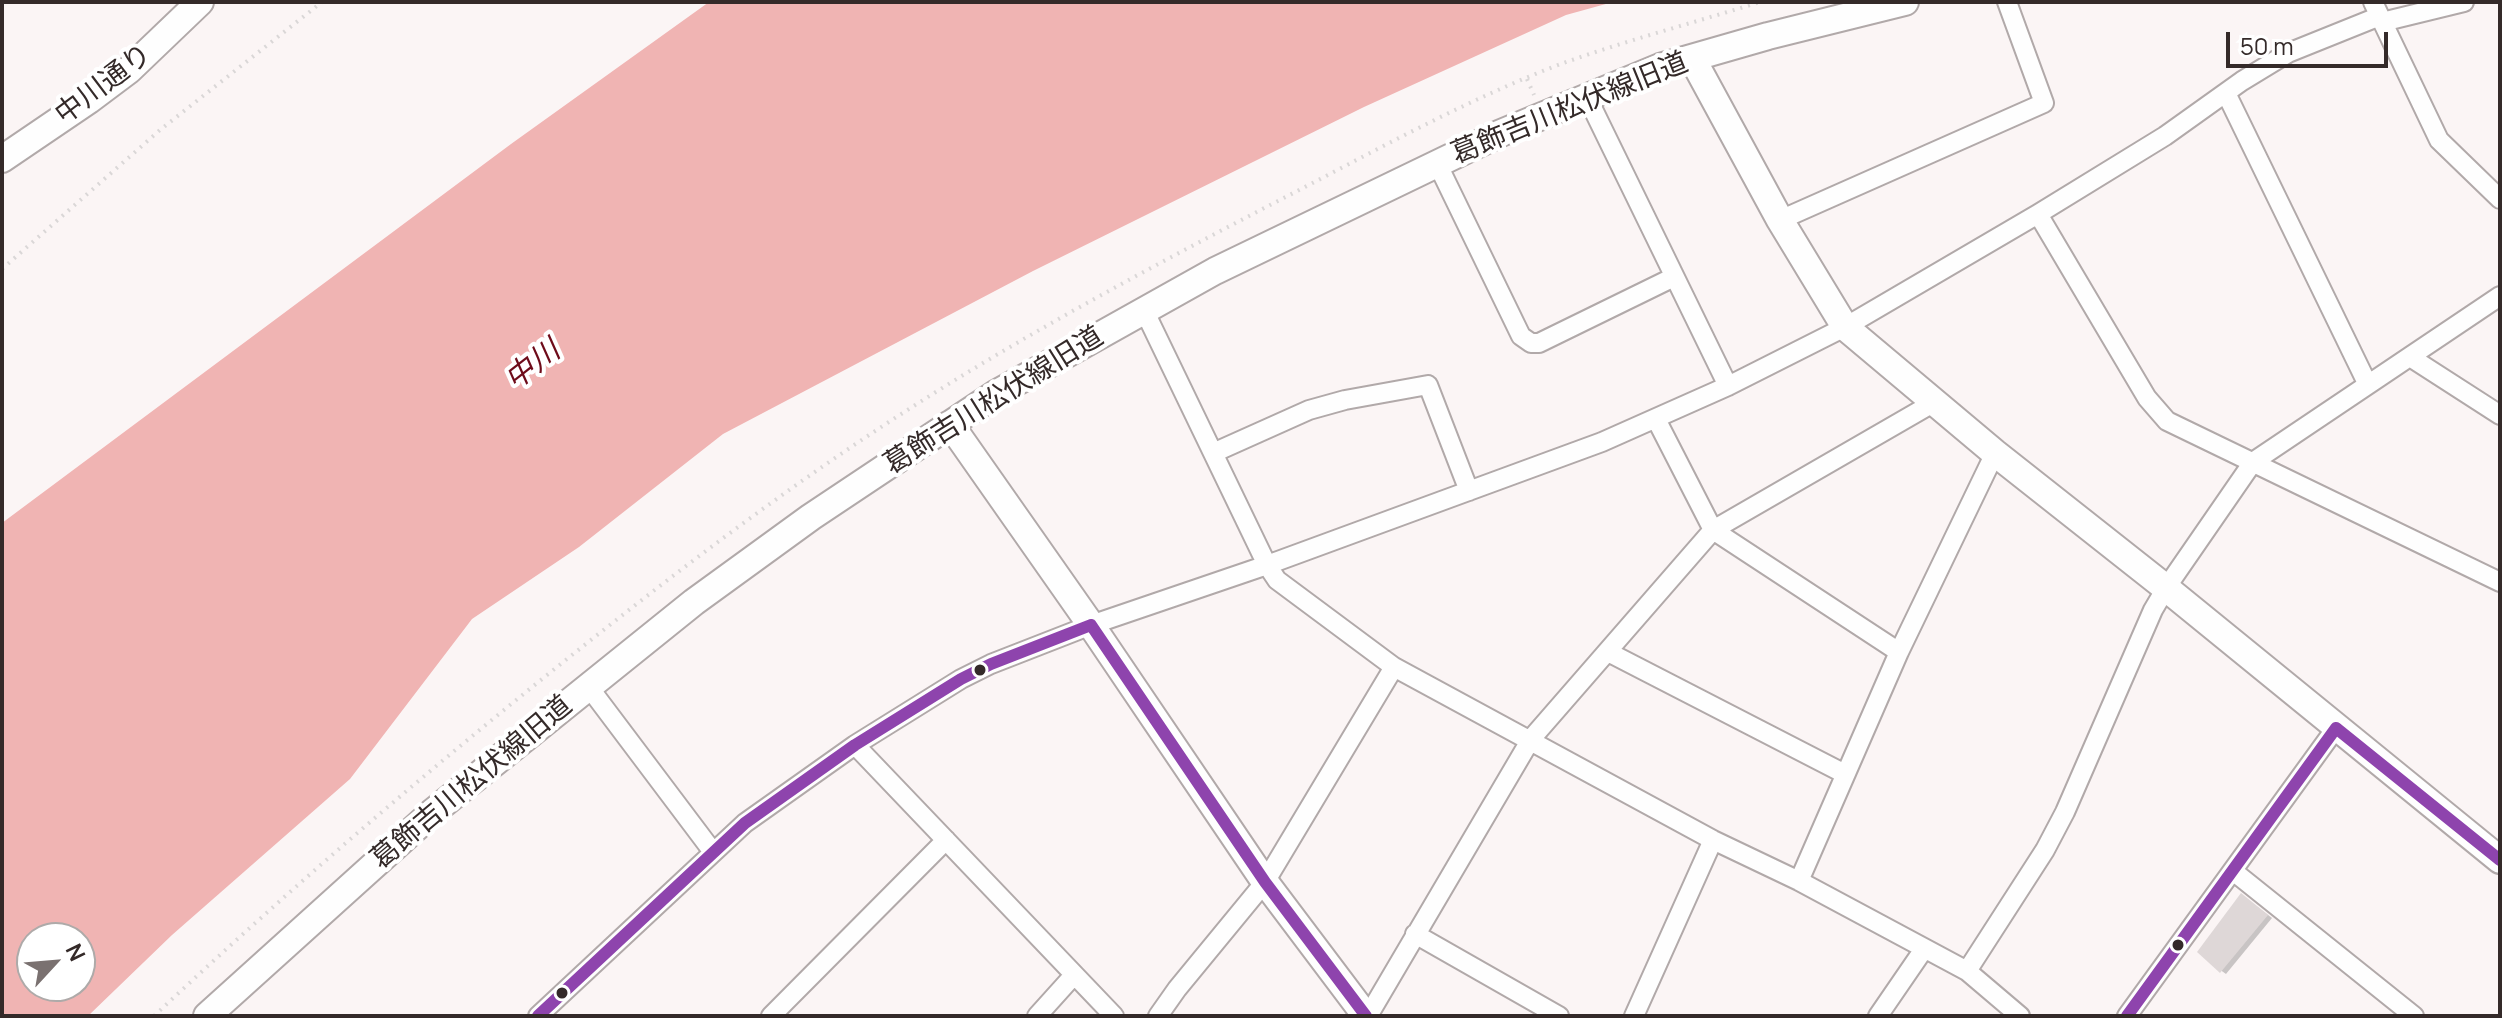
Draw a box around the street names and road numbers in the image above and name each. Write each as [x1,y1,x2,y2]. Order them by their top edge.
street label: 中川通り [49,38,159,132]
street label: 葛飾吉川松伏線旧道 [1447,46,1693,172]
street label: 葛飾吉川松伏線旧道 [878,320,1110,482]
street label: 葛飾吉川松伏線旧道 [365,689,579,877]

